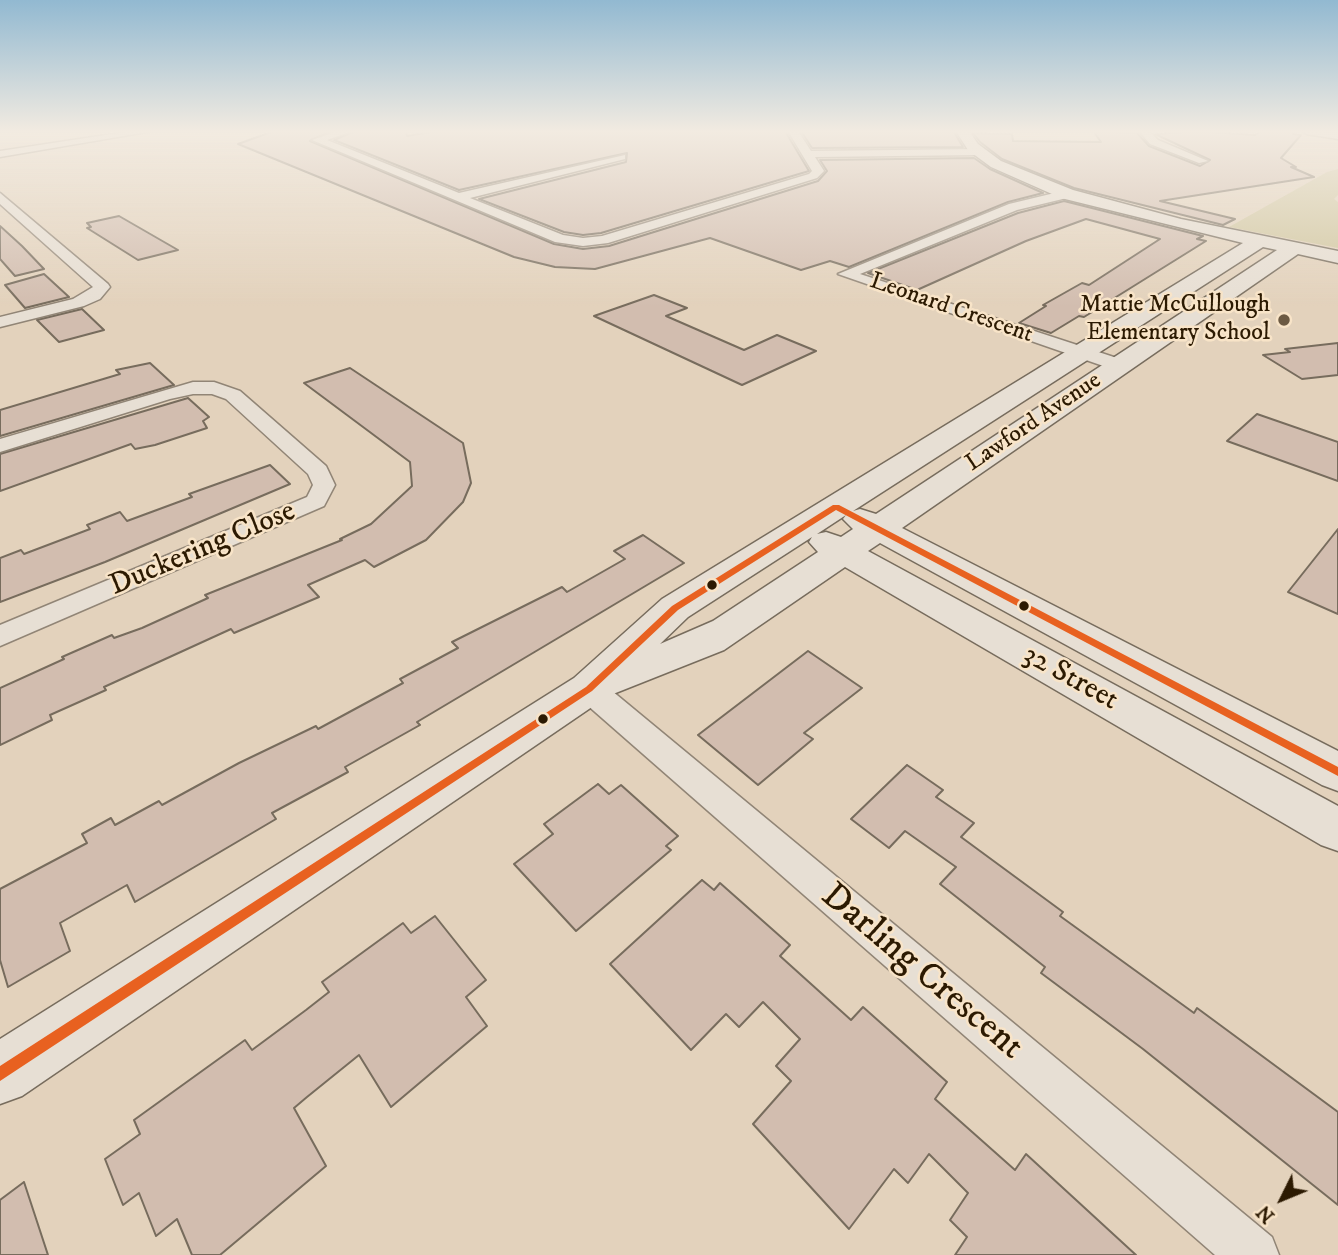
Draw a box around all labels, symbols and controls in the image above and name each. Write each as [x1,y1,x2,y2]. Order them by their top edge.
street label: Leonard Crescent [866,268,1036,350]
place label: Mattie McCullough Elementary School [1080,292,1270,348]
marker: Mattie McCullough Elementary School [1276,312,1292,328]
street label: Lawford Avenue [961,367,1107,479]
street label: Duckering Close [105,495,301,605]
unlabelled marker [705,578,719,592]
unlabelled marker [1017,599,1031,613]
street label: 32 Street [1016,638,1124,720]
unlabelled marker [536,712,550,726]
street label: Darling Crescent [811,875,1031,1071]
north arrow [1247,1164,1317,1234]
text: N [1253,1200,1280,1227]

